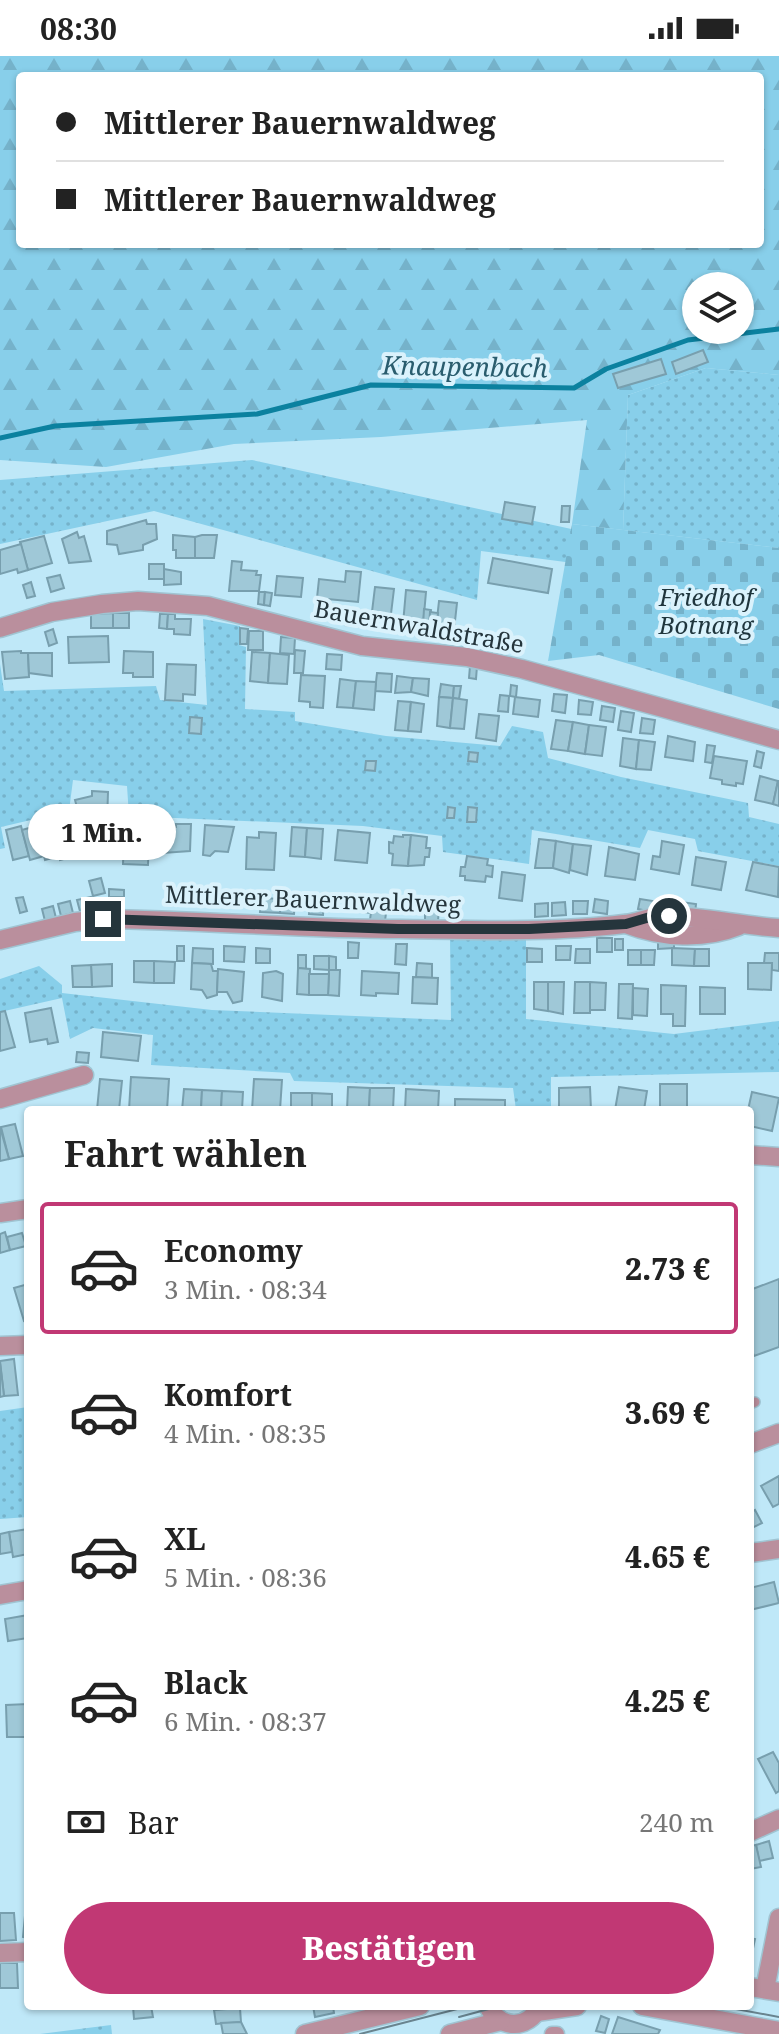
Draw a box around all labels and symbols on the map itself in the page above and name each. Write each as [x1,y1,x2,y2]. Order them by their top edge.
water label: Knaupenbach [381,347,549,385]
park label: Friedhof Botnang [658,580,757,641]
street label: Bauernwaldstraße [312,591,527,660]
callout: 1 Min. [29,803,177,859]
street label: Mittlerer Bauernwaldweg [165,877,462,920]
route start [651,898,687,934]
route end [85,901,121,937]

